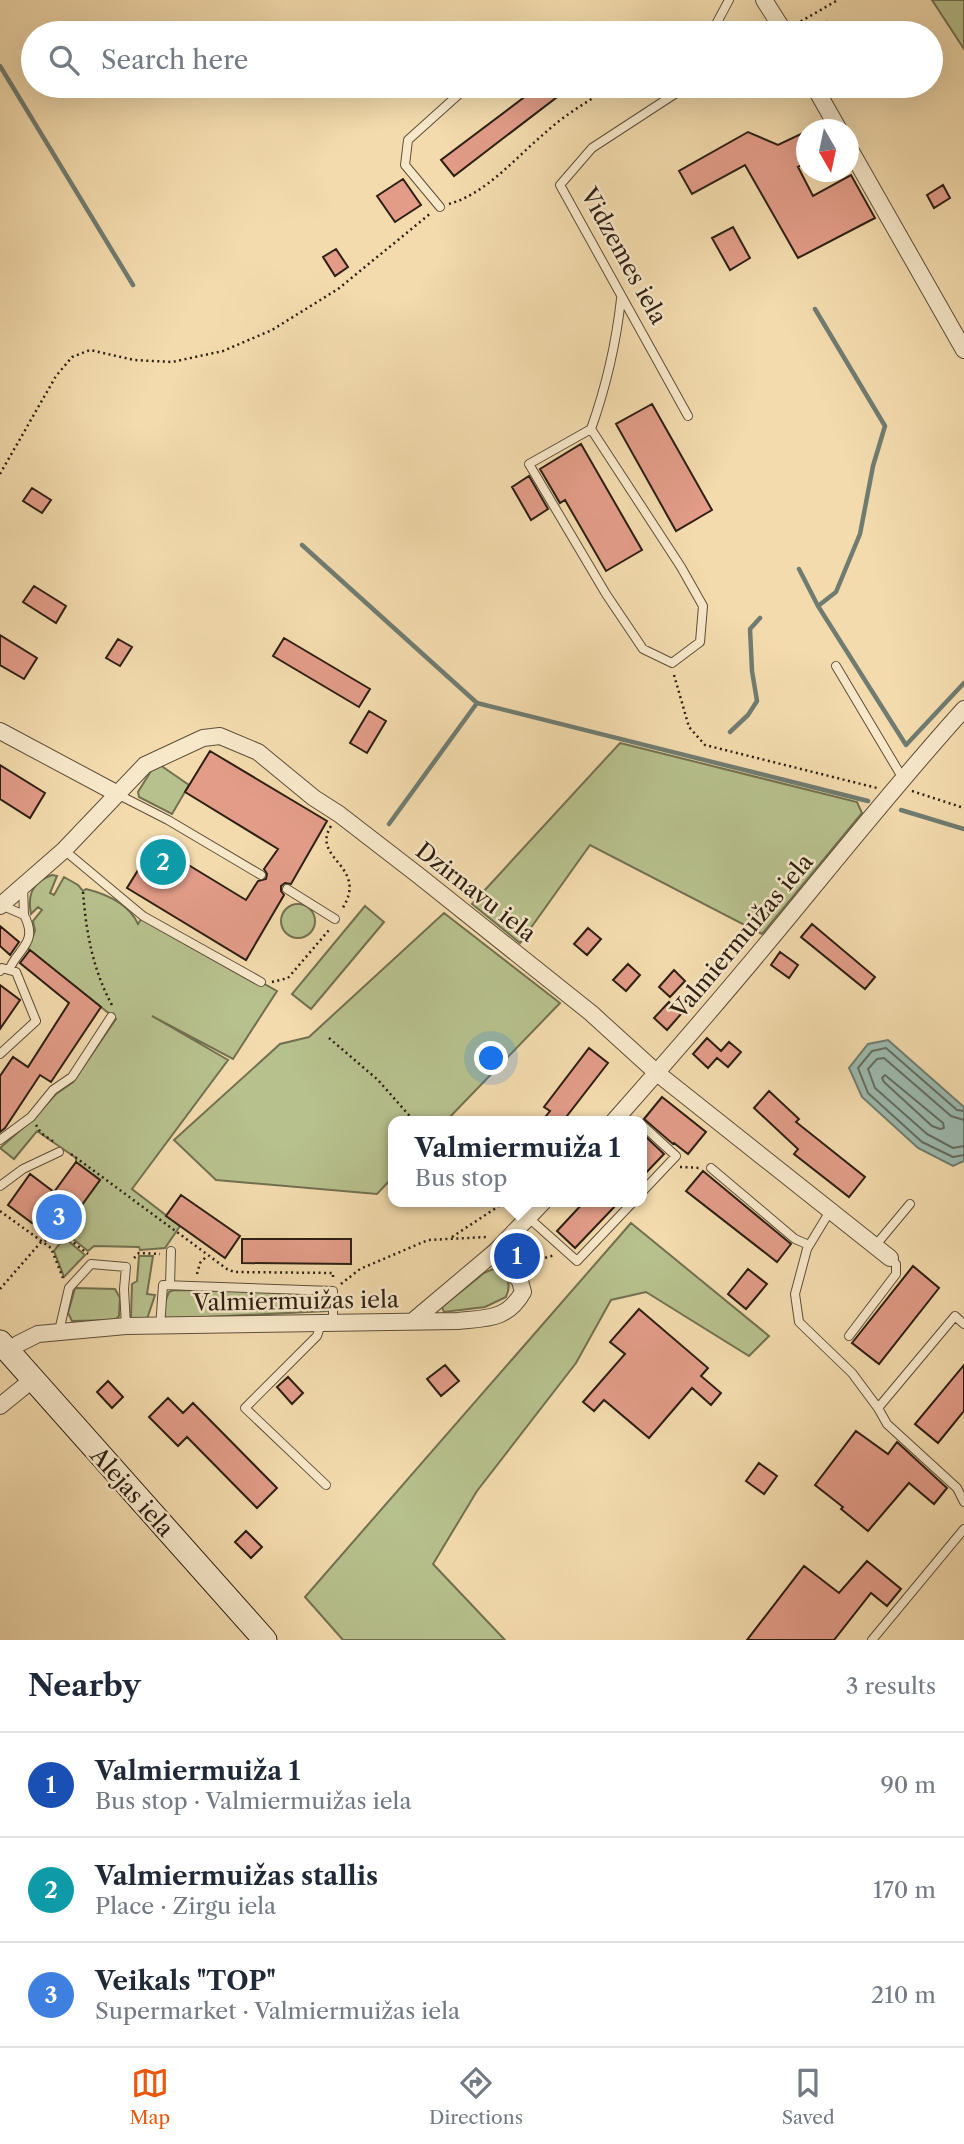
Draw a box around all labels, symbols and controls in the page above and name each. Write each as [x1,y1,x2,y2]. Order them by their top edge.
search box [21,21,943,98]
icon: search [45,41,83,79]
text: Search here [101,44,248,76]
north arrow [796,119,859,182]
street label: Vidzemes iela [575,182,673,330]
pin: 2 [140,836,186,888]
street label: Dzirnavu iela [410,836,542,948]
street label: Valmiermuižas iela [664,847,819,1025]
your location [474,1041,508,1075]
popup [388,1116,647,1207]
text: Valmiermuiža 1 [415,1132,620,1164]
text: Bus stop [415,1164,508,1192]
pin: 3 [36,1191,82,1243]
pin: 1 [494,1230,540,1282]
street label: Valmiermuižas iela [192,1285,400,1317]
street label: Alejas iela [84,1441,180,1543]
text: Nearby [28,1667,141,1704]
text: 3 results [846,1672,936,1700]
text: Valmiermuiža 1 [95,1755,300,1787]
text: 1 [46,1771,56,1799]
text: 90 m [880,1771,936,1799]
text: Bus stop · Valmiermuižas iela [95,1787,412,1815]
text: Valmiermuižas stallis [95,1860,378,1892]
text: 2 [44,1876,58,1904]
text: 170 m [873,1876,936,1904]
text: Place · Zirgu iela [95,1892,276,1920]
text: Veikals "TOP" [95,1965,276,1997]
text: 3 [45,1981,58,2009]
text: 210 m [871,1981,936,2009]
text: Supermarket · Valmiermuižas iela [95,1997,460,2025]
tab: Map [129,2064,170,2129]
tab: Directions [429,2064,523,2129]
tab: Saved [782,2064,835,2129]

